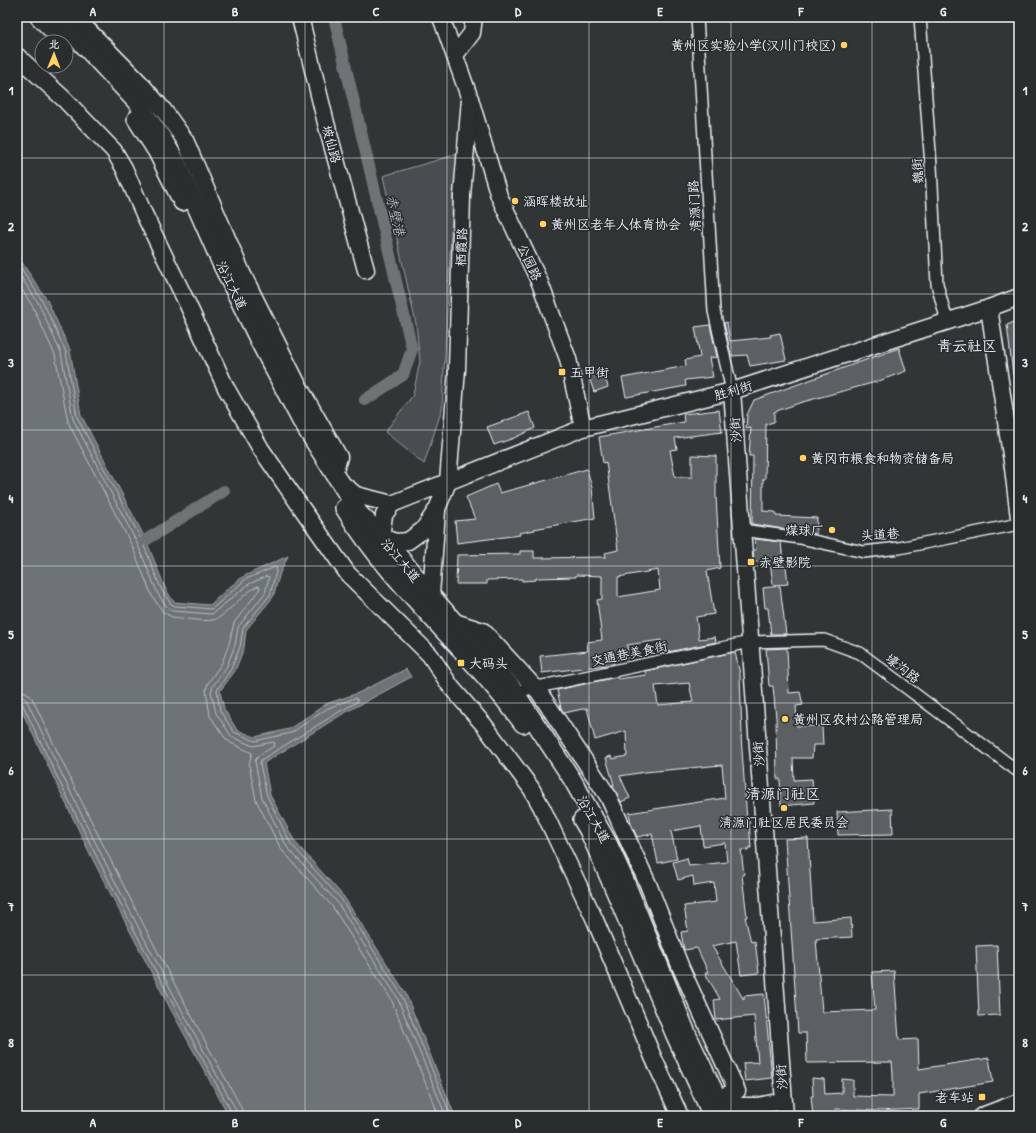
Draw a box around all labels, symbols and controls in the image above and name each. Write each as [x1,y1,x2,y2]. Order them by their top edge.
text: A [90,2,97,20]
text: B [232,2,239,20]
text: C [372,2,380,20]
text: D [515,2,522,20]
text: E [657,2,663,20]
text: F [798,2,805,20]
text: G [940,2,947,20]
north arrow [34,34,74,74]
place label: 黄州区实验小学(汉川门校区) [671,36,836,54]
text: 北 [49,37,60,51]
marker: 黄州区实验小学(汉川门校区) [839,40,849,50]
text: 1 [9,81,14,99]
text: 1 [1023,81,1028,99]
street label: 坡仙路 [318,123,346,165]
street label: 魏街 [907,157,927,185]
street label: 清源门路 [684,180,704,232]
water label: 赤壁港 [382,192,410,240]
place label: 涵晖楼故址 [523,192,588,210]
marker: 涵晖楼故址 [510,196,520,206]
place label: 黄州区老年人体育协会 [551,215,681,233]
text: 2 [8,217,15,235]
text: 2 [1022,217,1029,235]
marker: 黄州区老年人体育协会 [538,219,548,229]
street label: 栖霞路 [451,227,471,267]
street label: 公园路 [514,241,546,283]
street label: 沿江大道 [213,258,251,312]
district label: 青云社区 [937,335,997,356]
text: 3 [8,353,14,371]
text: 3 [1022,353,1028,371]
place label: 五甲街 [570,363,609,381]
marker: 五甲街 [557,367,567,377]
street label: 胜利街 [712,376,754,404]
street label: 沙街 [725,416,745,444]
place label: 黄冈市粮食和物资储备局 [811,449,954,467]
marker: 黄冈市粮食和物资储备局 [798,453,808,463]
text: 4 [9,489,14,507]
text: 4 [1023,489,1028,507]
place label: 煤球厂 [785,521,824,539]
street label: 头道巷 [860,524,900,544]
marker: 煤球厂 [827,525,837,535]
street label: 沿江大道 [377,534,425,586]
place label: 赤壁影院 [759,553,811,571]
marker: 赤壁影院 [746,557,756,567]
text: 5 [8,625,14,643]
text: 5 [1022,625,1028,643]
street label: 交通巷美食街 [589,636,669,670]
street label: 壕沟路 [882,649,924,687]
place label: 大码头 [469,654,508,672]
marker: 大码头 [456,658,466,668]
place label: 黄州区农村公路管理局 [793,710,923,728]
marker: 黄州区农村公路管理局 [780,714,790,724]
street label: 沙街 [748,740,768,768]
text: 6 [8,761,14,779]
text: 6 [1022,761,1028,779]
district label: 清源门社区 [745,783,821,804]
street label: 沿江大道 [574,792,614,846]
marker: 清源门社区居民委员会 [779,803,789,813]
place label: 清源门社区居民委员会 [719,813,849,831]
text: 7 [7,897,15,915]
text: 7 [1021,897,1029,915]
text: 8 [8,1033,14,1051]
text: 8 [1022,1033,1028,1051]
street label: 沙街 [771,1063,791,1091]
place label: 老车站 [935,1088,974,1106]
marker: 老车站 [977,1092,987,1102]
text: A [90,1113,97,1131]
text: B [232,1113,239,1131]
text: C [372,1113,380,1131]
text: D [515,1113,522,1131]
text: E [657,1113,663,1131]
text: F [798,1113,805,1131]
text: G [940,1113,947,1131]

